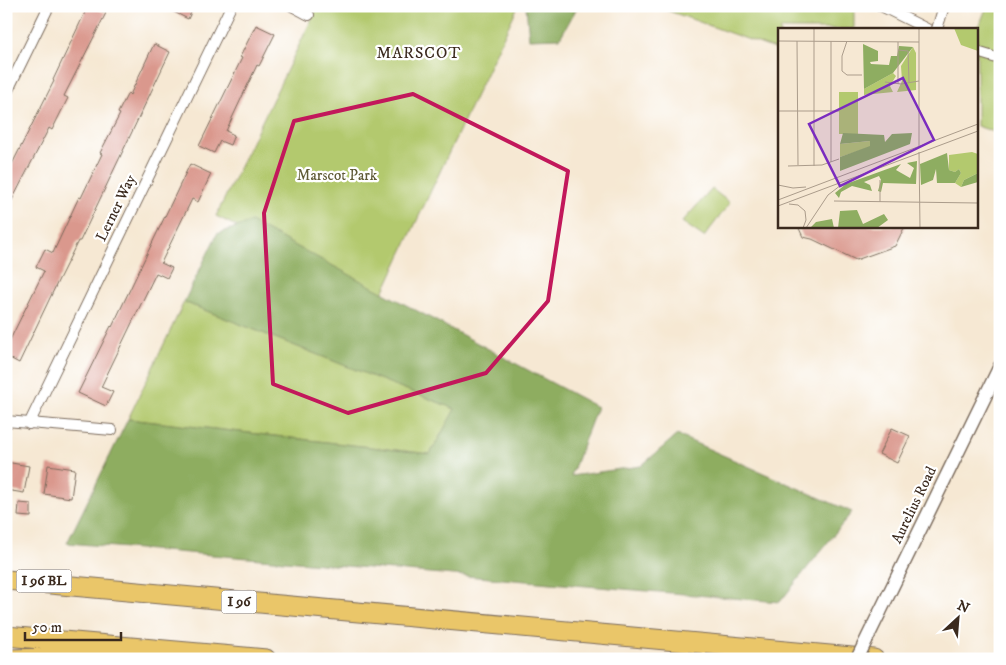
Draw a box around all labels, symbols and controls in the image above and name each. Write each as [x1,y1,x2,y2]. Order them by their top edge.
inset map [778,28,978,228]
district label: MARSCOT [377,43,461,63]
park label: Marscot Park [297,166,378,185]
street label: Lerner Way [92,171,141,244]
street label: Aurelius Road [887,463,941,547]
road number: I 96 BL [17,570,72,592]
road number: I 96 [222,590,256,614]
north arrow [934,592,984,642]
text: N [954,597,973,618]
scale bar [25,610,121,642]
text: 50 m [32,618,62,637]

